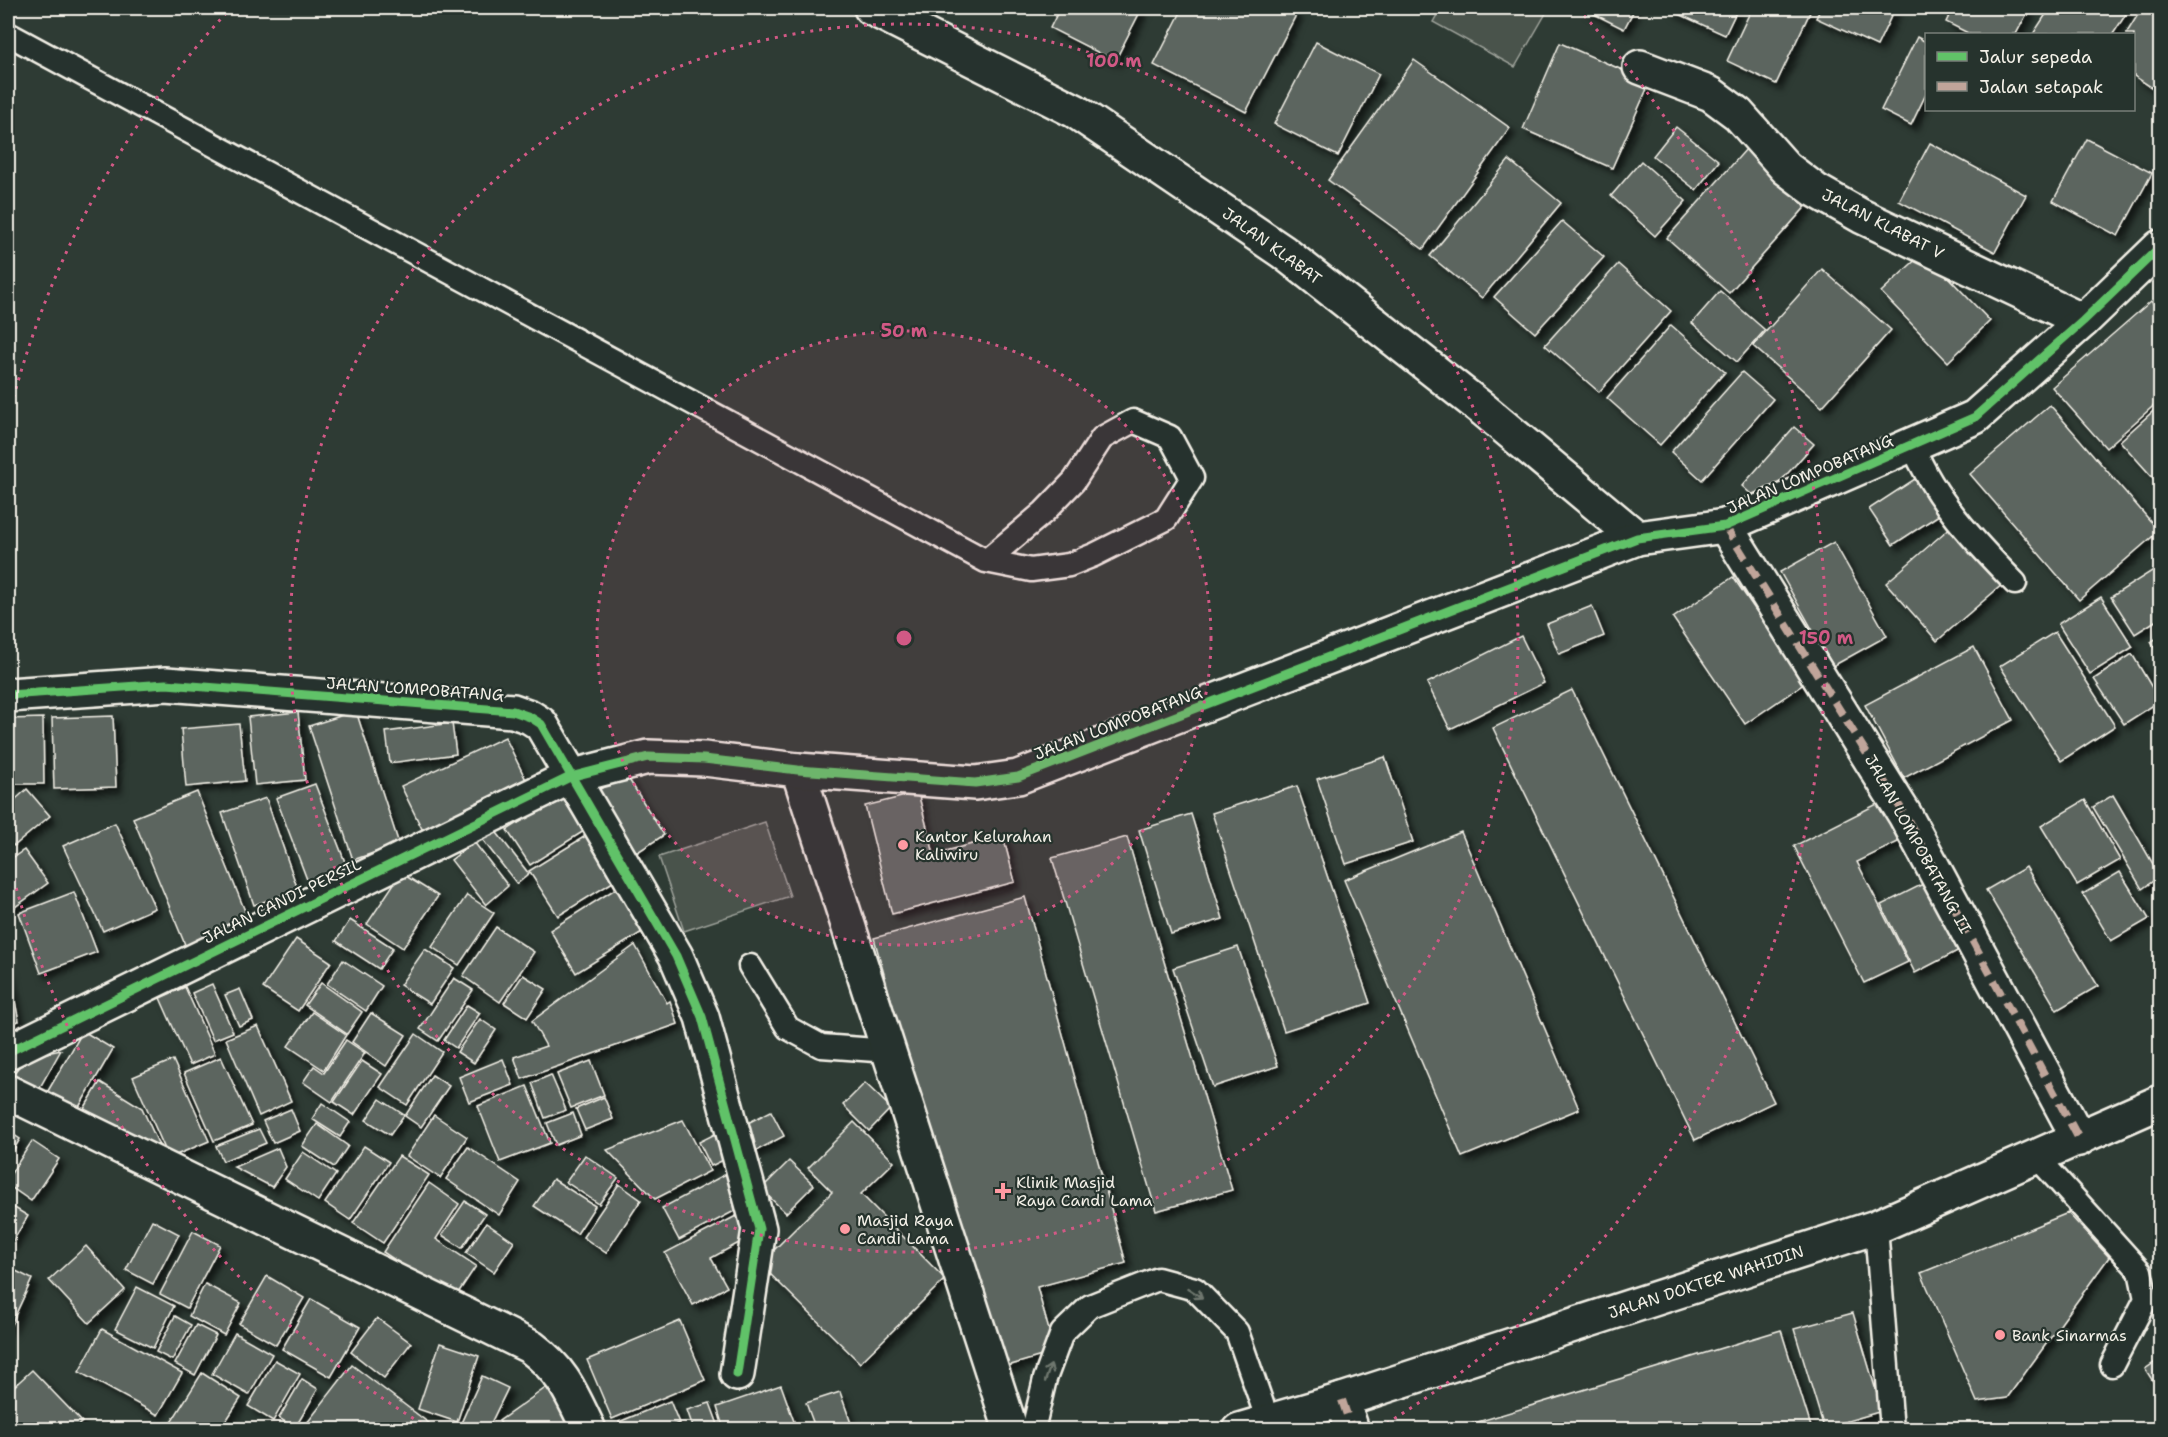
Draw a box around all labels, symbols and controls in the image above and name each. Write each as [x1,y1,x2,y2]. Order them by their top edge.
legend [1925,33,2135,111]
text: Jalur sepeda [1979,45,2092,69]
text: 100 m [1086,49,1142,73]
text: Jalan setapak [1979,75,2103,99]
street label: JALAN KLABAT V [1818,184,1948,264]
street label: JALAN KLABAT [1218,203,1326,289]
text: 50 m [881,319,928,343]
street label: JALAN LOMPOBATANG [1724,430,1896,518]
text: 150 m [1799,626,1854,650]
centre of rings [894,628,914,648]
street label: JALAN LOMPOBATANG [325,672,505,706]
street label: JALAN LOMPOBATANG [1031,681,1205,765]
street label: JALAN LOMPOBATANG II [1860,751,1976,937]
place label: Kantor Kelurahan Kaliwiru [915,826,1052,865]
marker: Kantor Kelurahan Kaliwiru [896,838,910,852]
street label: JALAN CANDI PERSIL [199,853,365,948]
place label: Klinik Masjid Raya Candi Lama [1016,1172,1153,1211]
marker: Klinik Masjid Raya Candi Lama [994,1182,1012,1200]
place label: Masjid Raya Candi Lama [857,1210,953,1249]
marker: Masjid Raya Candi Lama [838,1222,852,1236]
street label: JALAN DOKTER WAHIDIN [1605,1240,1807,1324]
one-way arrow [1187,1286,1204,1299]
place label: Bank Sinarmas [2012,1325,2127,1346]
marker: Bank Sinarmas [1993,1328,2007,1342]
one-way arrow [1043,1364,1054,1383]

